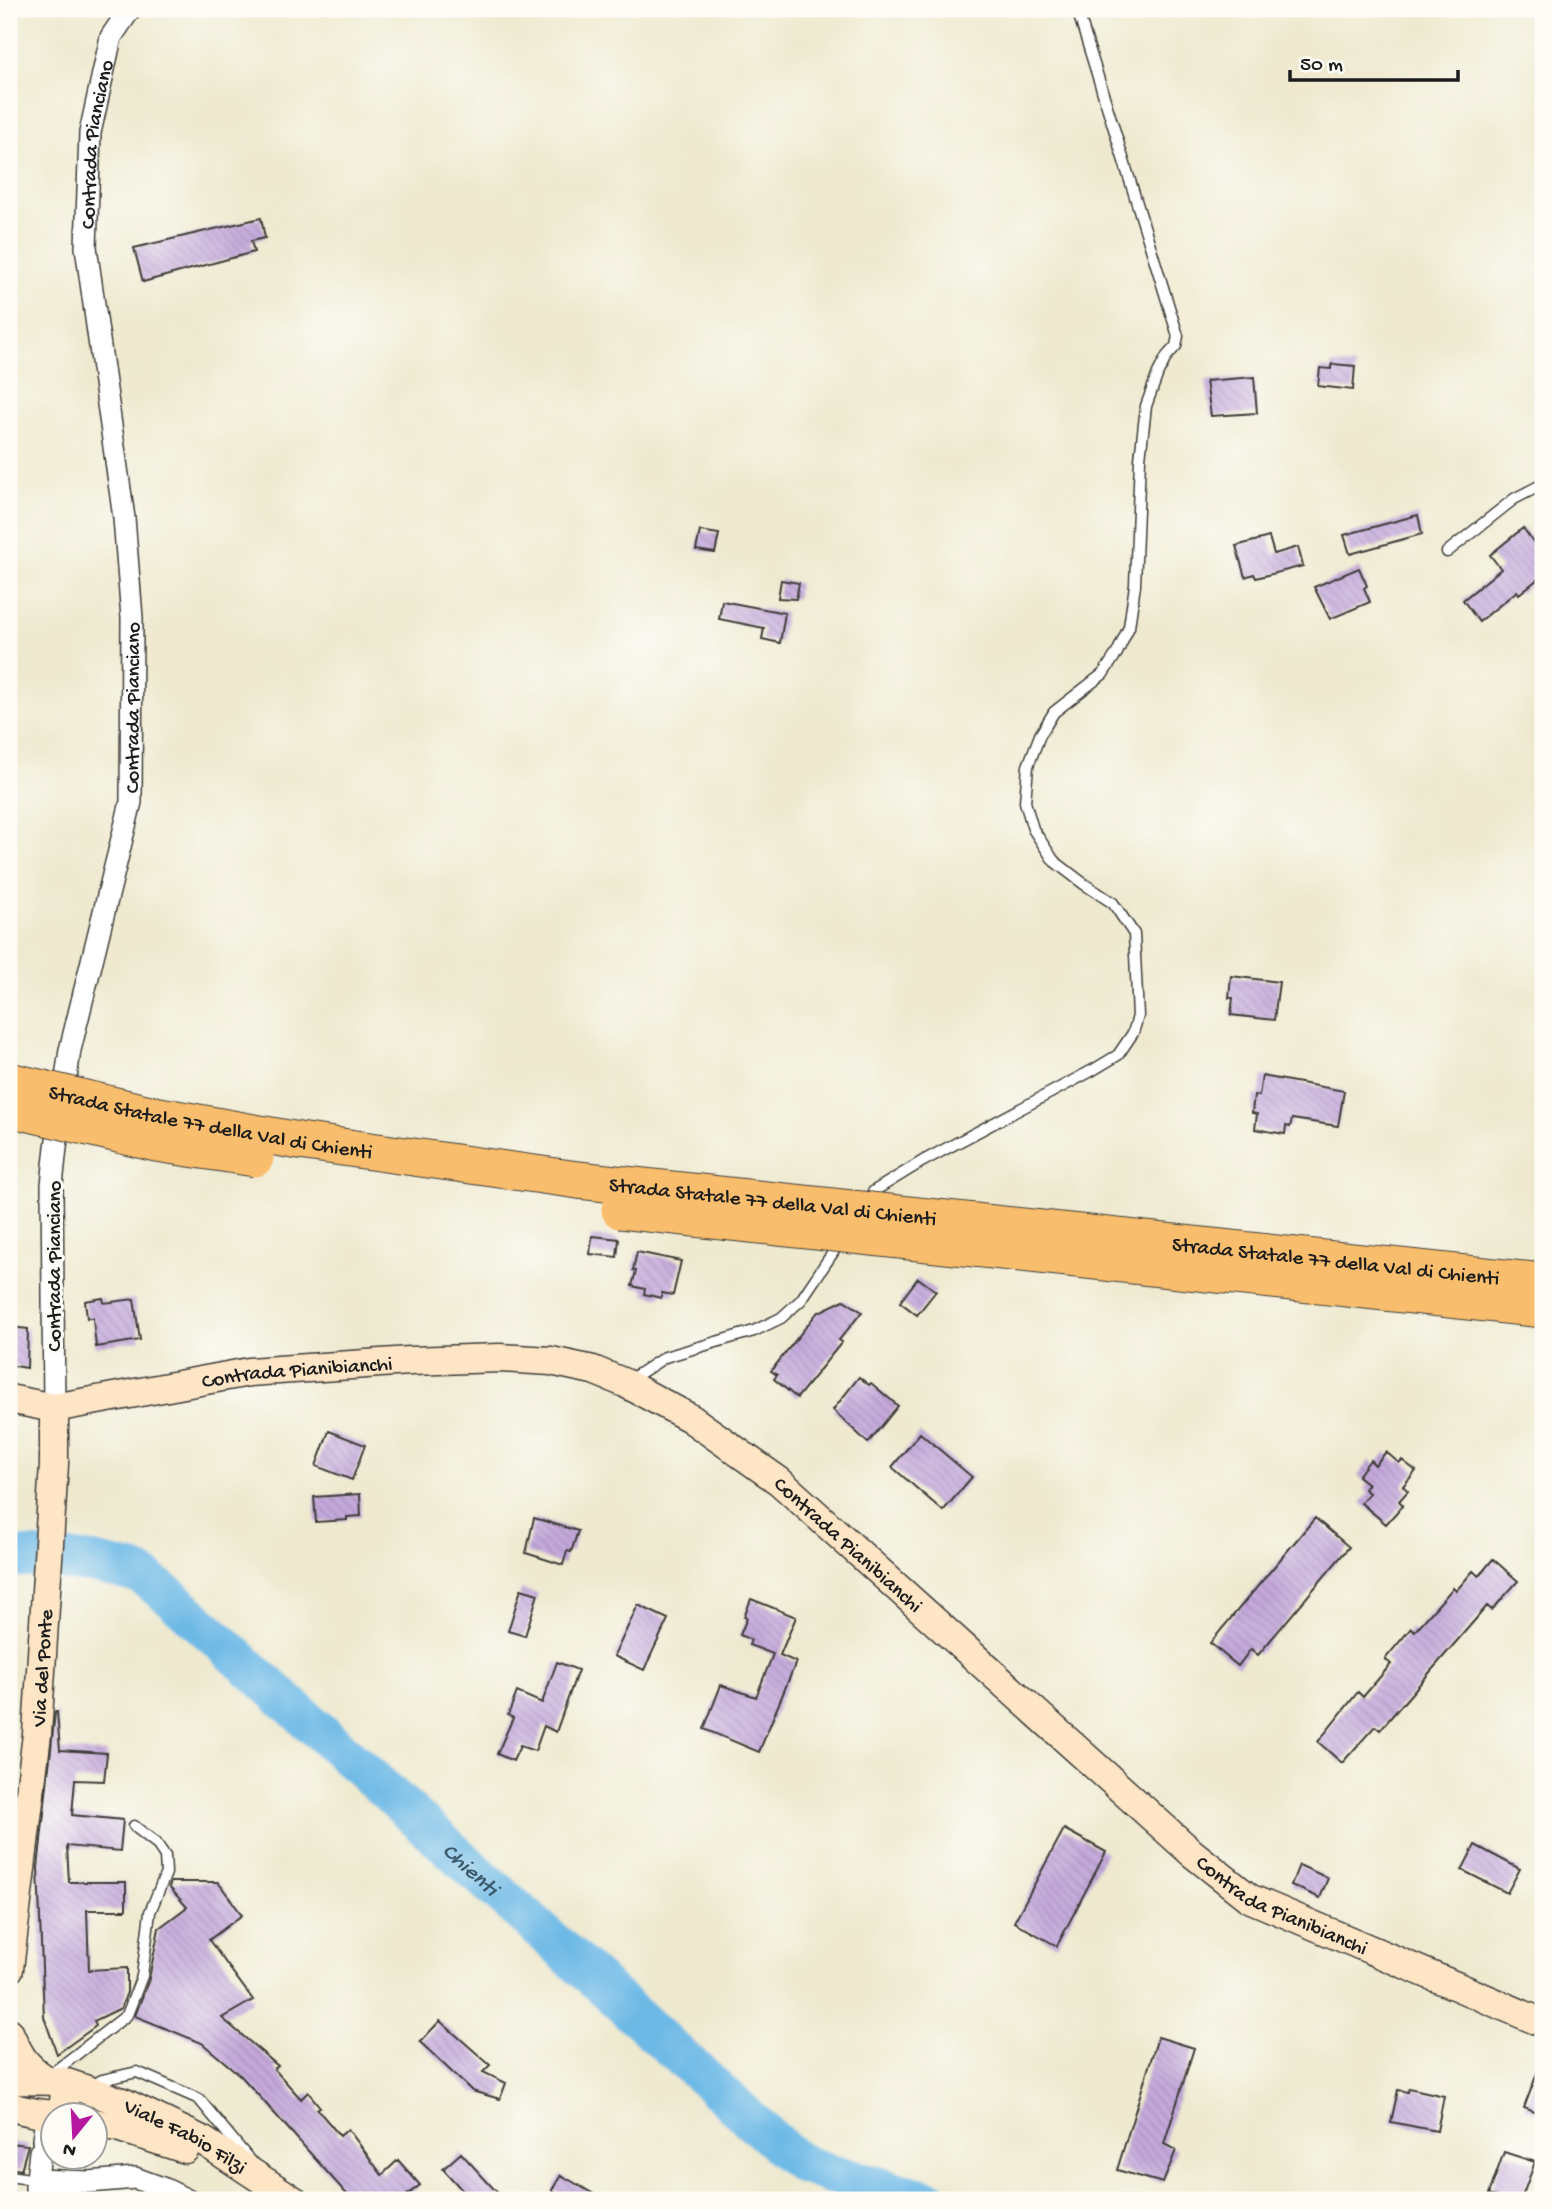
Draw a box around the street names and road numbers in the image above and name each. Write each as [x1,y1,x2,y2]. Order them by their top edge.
street label: Contrada Pianciano [78,58,122,230]
street label: Contrada Pianciano [122,622,148,793]
street label: Strada Statale 77 della Val di Chienti [46,1082,374,1167]
street label: Strada Statale 77 della Val di Chienti [608,1174,938,1234]
street label: Contrada Pianciano [44,1180,69,1351]
street label: Strada Statale 77 della Val di Chienti [1171,1234,1500,1293]
street label: Contrada Pianibianchi [200,1353,393,1396]
street label: Contrada Pianibianchi [767,1473,926,1620]
street label: Via del Ponte [28,1607,61,1728]
street label: Contrada Pianibianchi [1189,1852,1371,1963]
street label: Viale Fabio Filzi [118,2095,250,2182]

